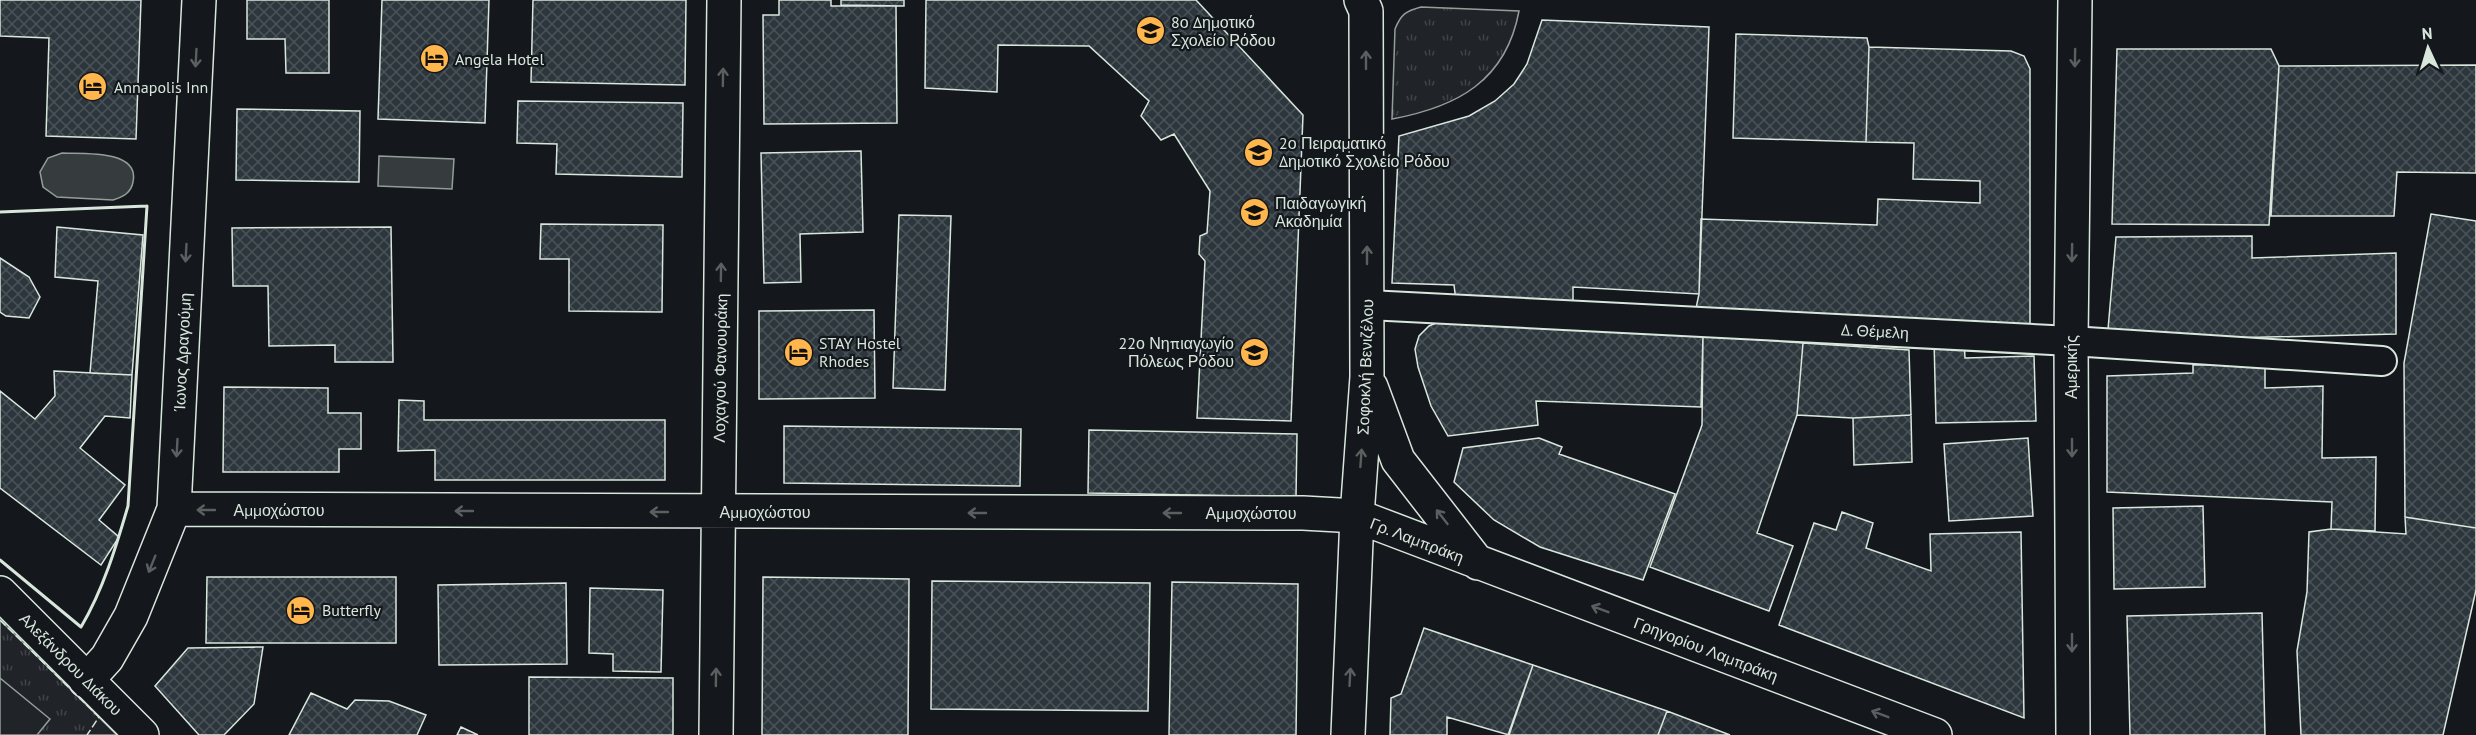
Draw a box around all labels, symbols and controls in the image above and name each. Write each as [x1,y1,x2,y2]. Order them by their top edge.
place label: 8ο Δημοτικό Σχολείο Ρόδου [1171,12,1275,50]
school or university icon: 8ο Δημοτικό Σχολείο Ρόδου [1134,15,1166,47]
north arrow [2398,18,2458,78]
text: N [2421,23,2433,43]
hotel icon: Angela Hotel [418,43,450,75]
one-way arrow [190,48,201,68]
one-way arrow [2069,48,2080,68]
place label: Angela Hotel [455,49,544,69]
one-way arrow [1360,51,1372,71]
one-way arrow [717,67,729,87]
hotel icon: Annapolis Inn [77,71,109,103]
place label: Annapolis Inn [114,77,208,97]
place label: 2ο Πειραματικό Δημοτικό Σχολείο Ρόδου [1279,133,1450,171]
school or university icon: 2ο Πειραματικό Δημοτικό Σχολείο Ρόδου [1242,136,1274,168]
place label: Παιδαγωγική Ακαδημία [1275,193,1366,231]
school or university icon: Παιδαγωγική Ακαδημία [1238,196,1270,228]
one-way arrow [181,243,192,263]
one-way arrow [2066,243,2078,263]
one-way arrow [1362,246,1373,266]
one-way arrow [715,262,727,282]
street label: Ίωνος Δραγούμη [169,292,195,413]
street label: Λοχαγού Φανουράκη [709,293,731,443]
street label: Σοφοκλή Βενιζέλου [1353,299,1377,435]
street label: Δ. Θέμελη [1841,319,1909,343]
place label: STAY Hostel Rhodes [819,333,901,371]
place label: 22ο Νηπιαγωγίο Πόλεως Ρόδου [1119,333,1234,371]
street label: Αμερικής [2061,335,2081,399]
hotel icon: STAY Hostel Rhodes [782,336,814,368]
school or university icon: 22ο Νηπιαγωγίο Πόλεως Ρόδου [1239,336,1271,368]
one-way arrow [172,437,183,457]
one-way arrow [2066,438,2078,458]
one-way arrow [1356,448,1367,468]
street label: Αμμοχώστου [234,500,324,520]
street label: Αμμοχώστου [720,502,810,522]
street label: Αμμοχώστου [1206,503,1296,523]
one-way arrow [197,504,217,516]
one-way arrow [455,505,475,517]
one-way arrow [650,506,670,518]
one-way arrow [968,507,988,519]
one-way arrow [1163,507,1183,519]
one-way arrow [1435,509,1448,525]
street label: Γρ. Λαμπράκη [1367,513,1467,567]
one-way arrow [146,554,157,572]
hotel icon: Butterfly [285,594,317,626]
place label: Butterfly [322,600,382,620]
one-way arrow [1591,603,1609,614]
street label: Αλεξάνδρου Διάκου [15,608,127,720]
street label: Γρηγορίου Λαμπράκη [1631,612,1781,686]
one-way arrow [2067,633,2078,653]
one-way arrow [711,667,722,687]
one-way arrow [1345,667,1356,687]
one-way arrow [1872,708,1890,719]

